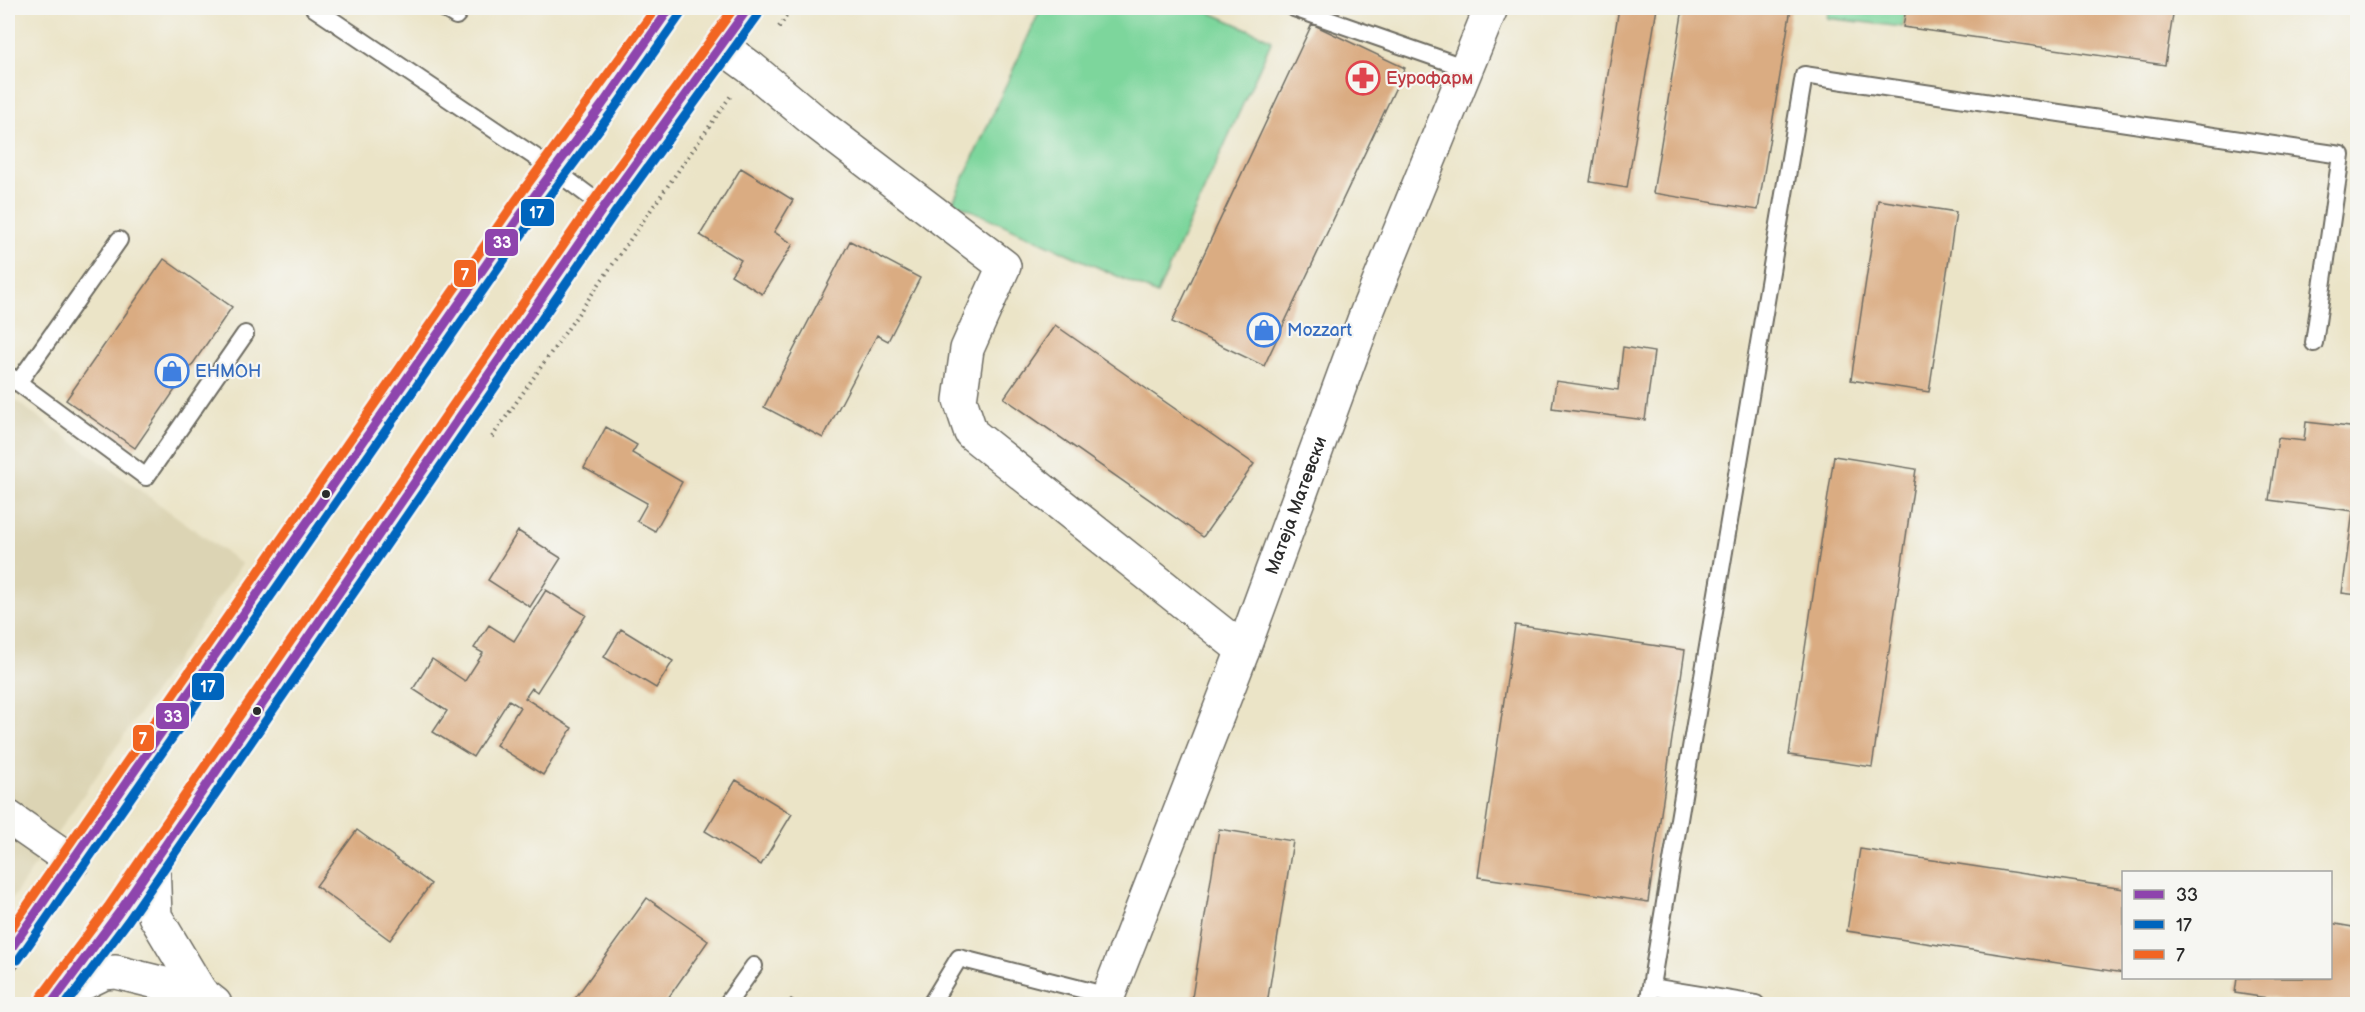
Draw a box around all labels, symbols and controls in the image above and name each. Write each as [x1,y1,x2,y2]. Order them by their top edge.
pharmacy icon: Еурофарм [1345,60,1381,96]
place label: Еурофарм [1386,68,1473,89]
line badge: 17 [520,198,555,227]
text: 17 [529,204,545,223]
line badge: 33 [484,228,519,257]
text: 33 [493,234,511,253]
line badge: 7 [453,259,477,288]
text: 7 [461,266,470,285]
shop icon: Mozzart [1246,312,1282,348]
place label: Mozzart [1287,320,1352,341]
shop icon: ЕНМОН [154,353,190,389]
place label: ЕНМОН [195,361,261,382]
street label: Матеја Матевски [1261,433,1331,577]
unlabelled marker [320,488,332,500]
line badge: 17 [191,672,225,701]
text: 17 [200,678,216,697]
line badge: 33 [155,702,190,730]
unlabelled marker [251,705,263,717]
text: 33 [164,708,182,727]
line badge: 7 [132,724,155,752]
text: 7 [139,730,148,749]
legend [2122,871,2332,979]
text: 33 [2176,885,2198,906]
text: 17 [2176,915,2192,936]
text: 7 [2176,945,2185,966]

